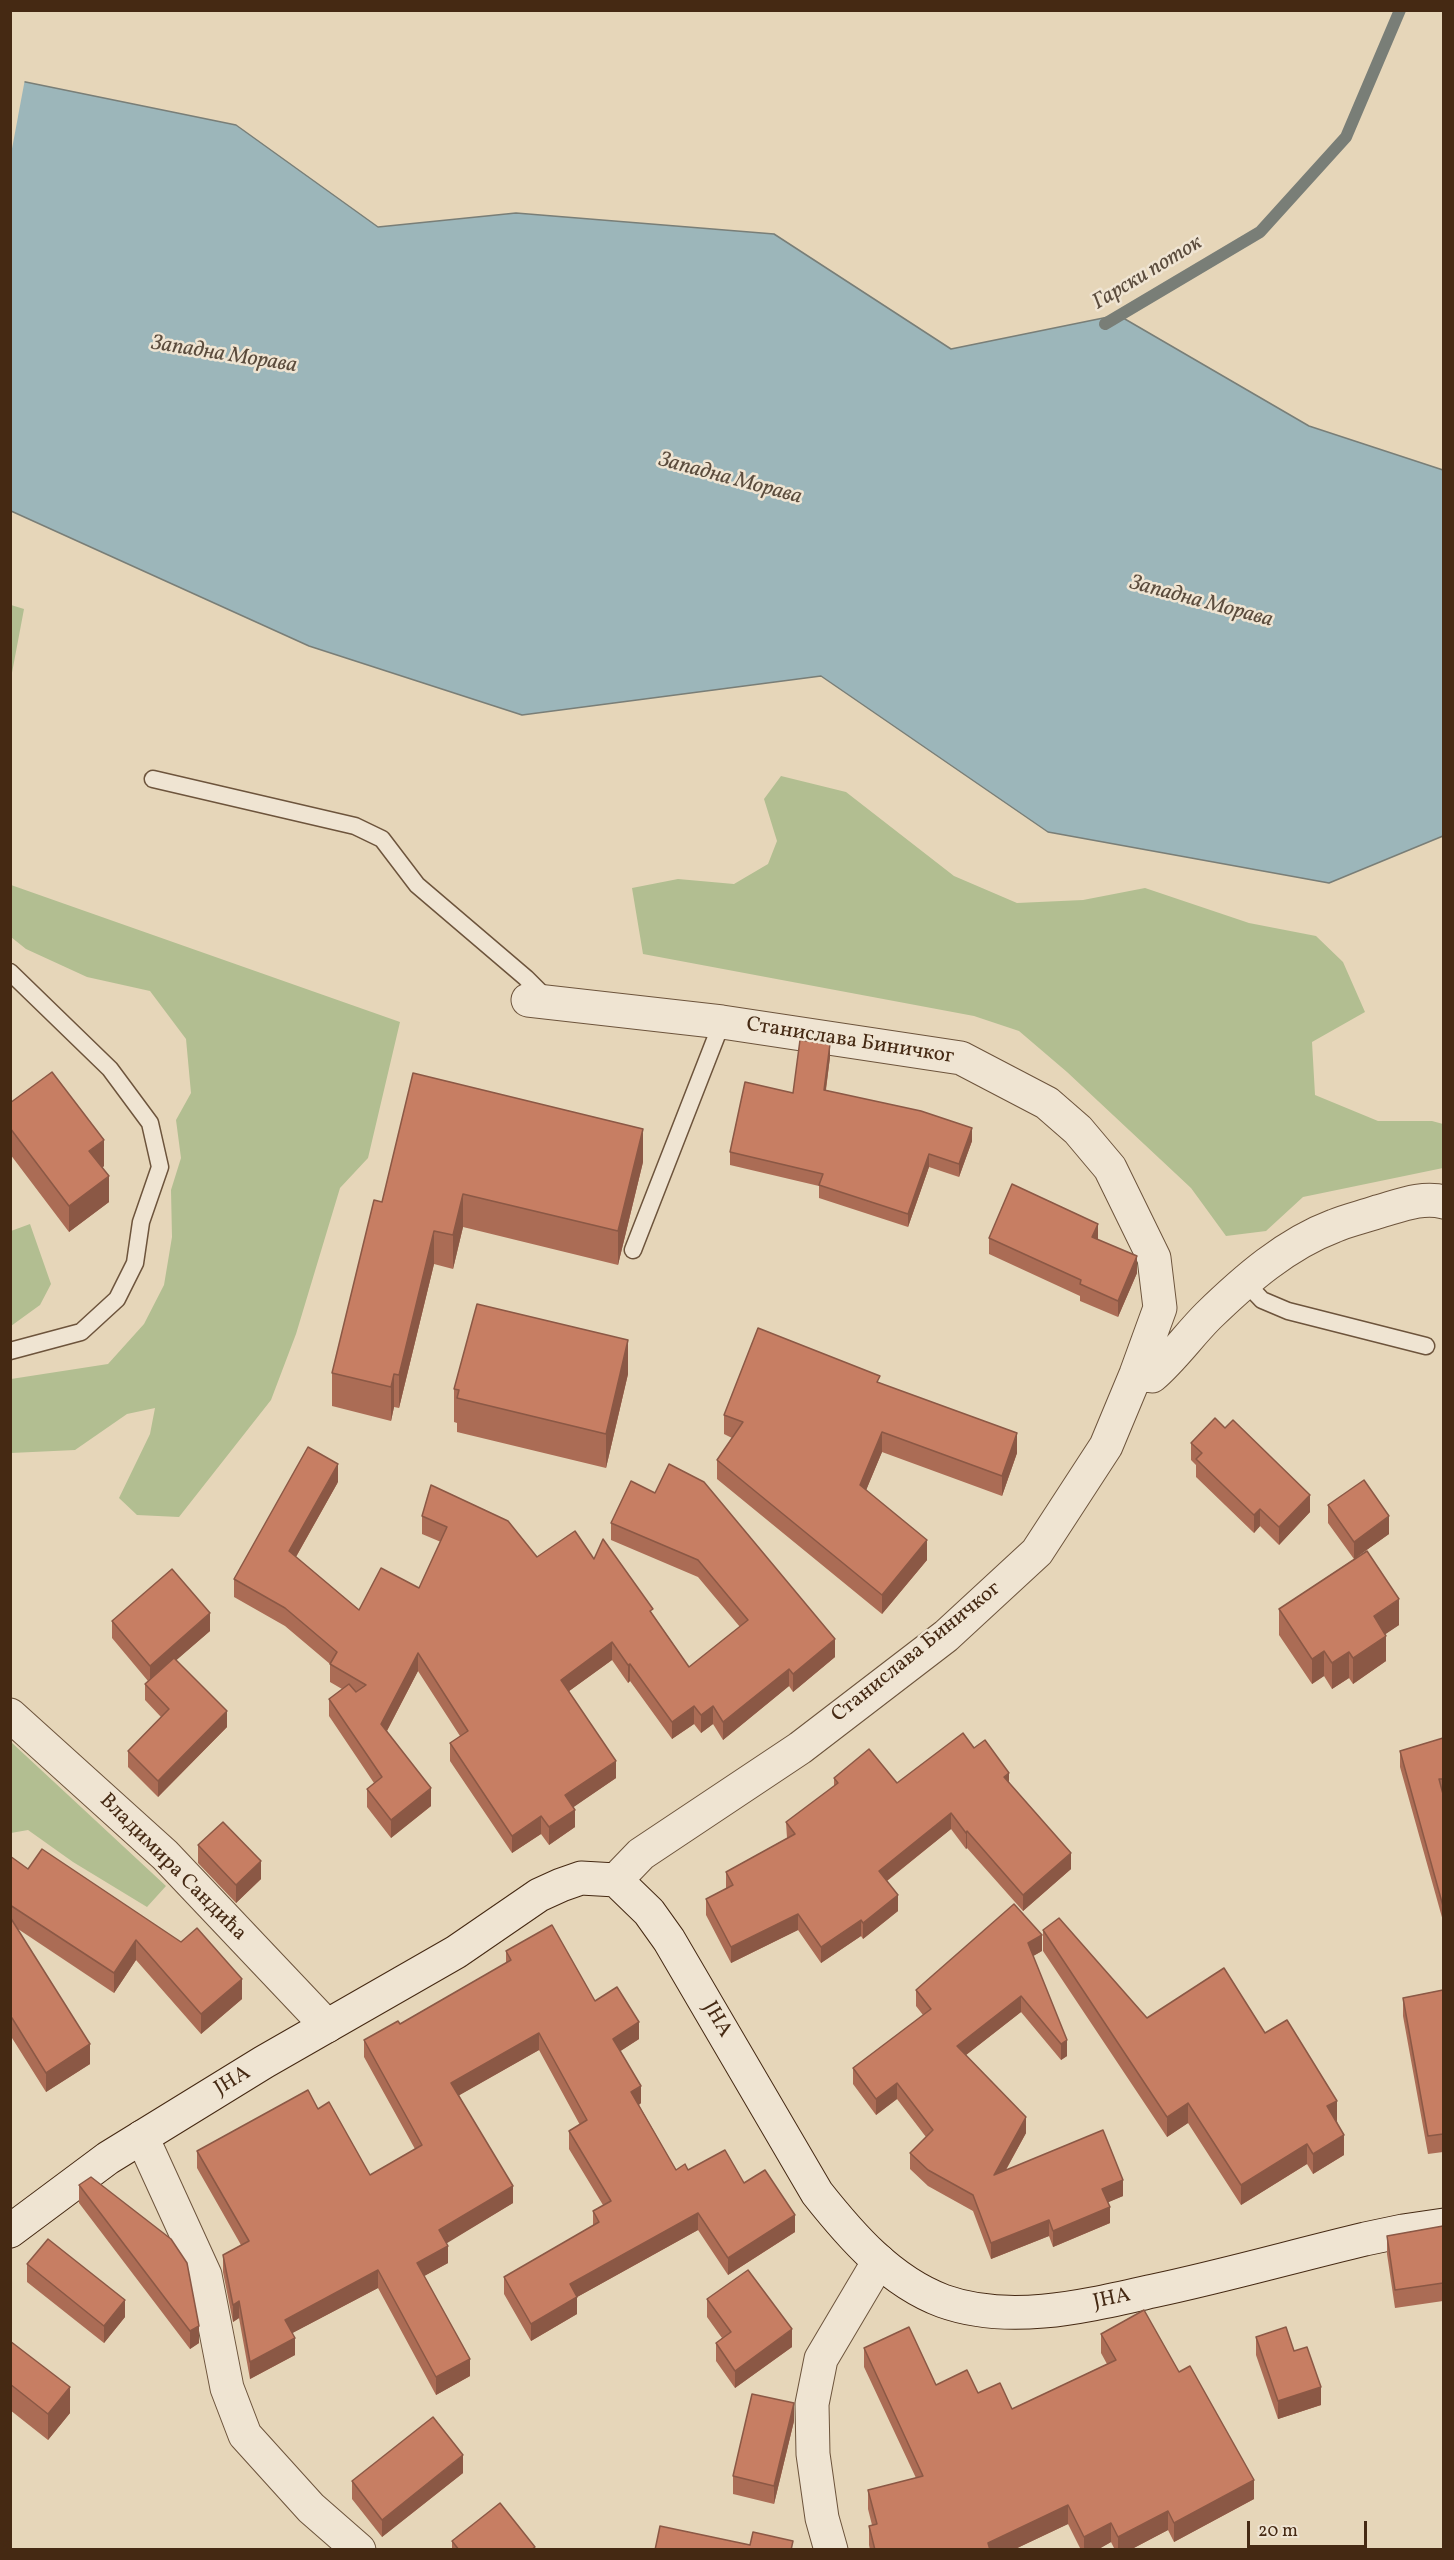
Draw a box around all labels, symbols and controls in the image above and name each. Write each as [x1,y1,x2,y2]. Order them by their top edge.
water label: Гарски поток [1088,231,1208,317]
water label: Западна Морава [149,331,299,381]
water label: Западна Морава [656,448,804,512]
water label: Западна Морава [1127,571,1275,635]
street label: Станислава Биничког [744,1013,956,1071]
street label: Станислава Биничког [827,1577,1007,1729]
street label: Владимира Сандића [93,1789,251,1947]
street label: ЈНА [696,1997,736,2043]
street label: ЈНА [210,2062,256,2102]
street label: ЈНА [1091,2284,1133,2316]
scale bar [1250,2509,1370,2547]
text: 20 m [1258,2519,1298,2544]

